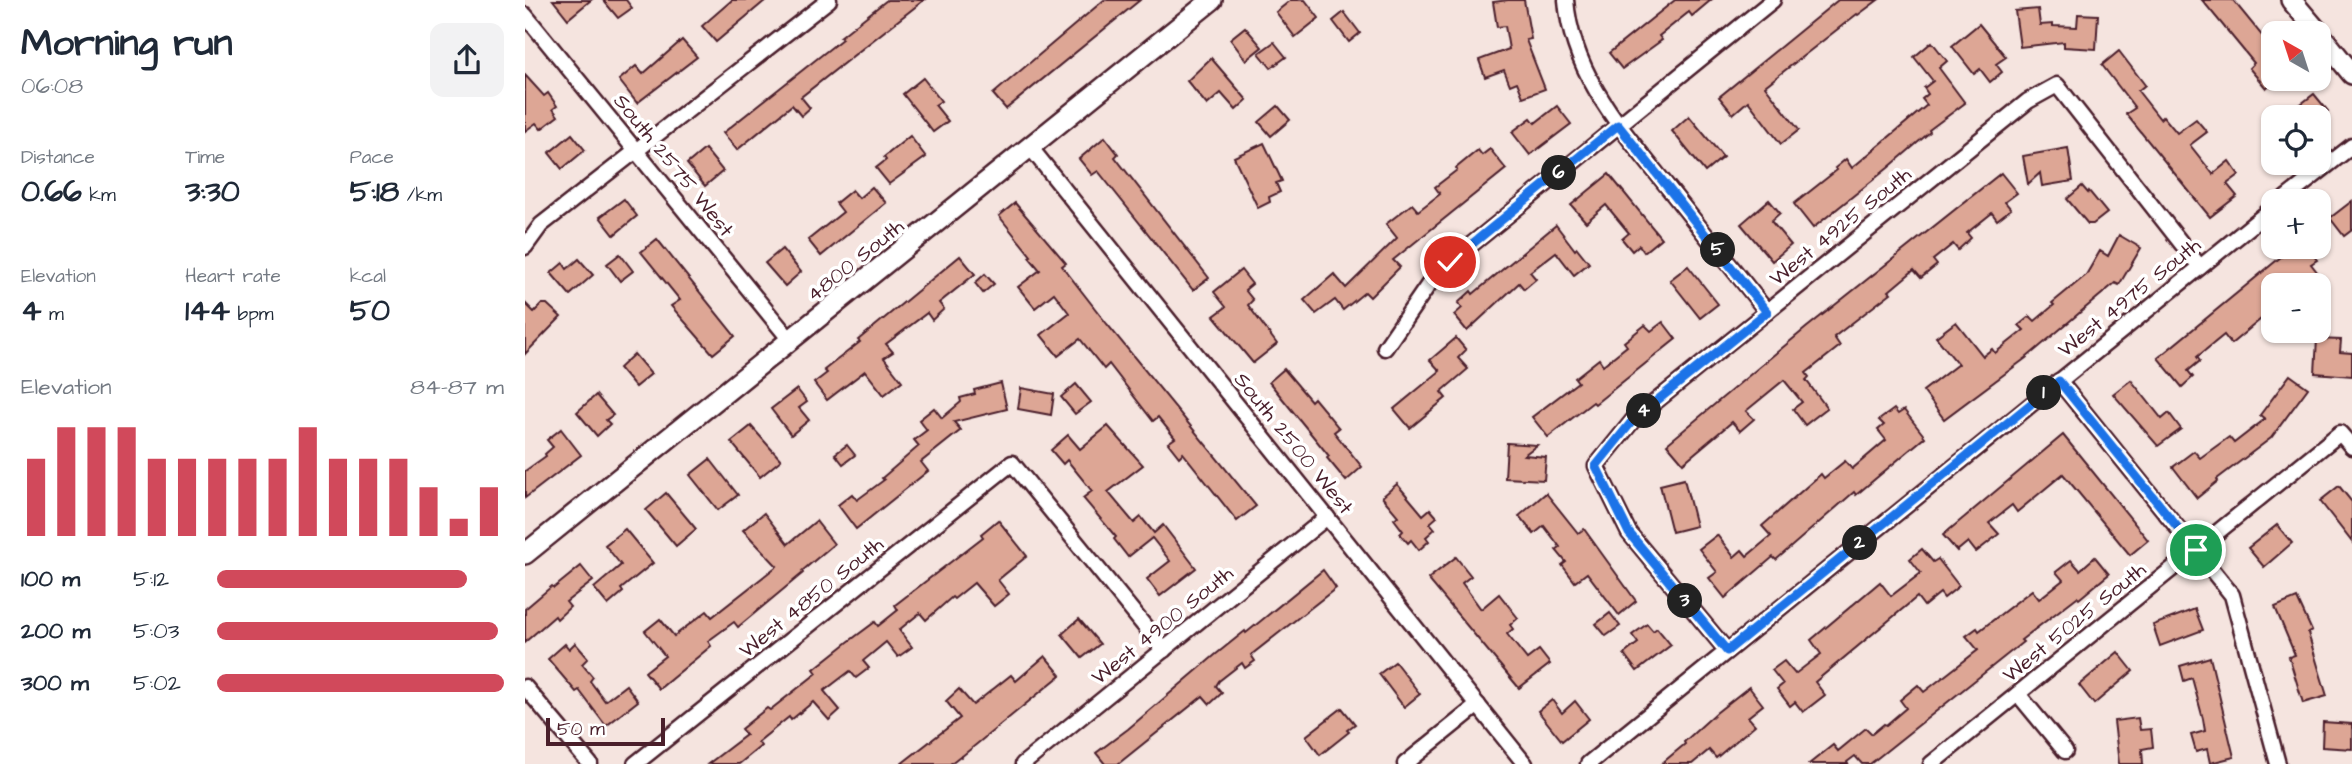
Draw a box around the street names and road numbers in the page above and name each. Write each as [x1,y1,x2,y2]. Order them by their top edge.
street label: South 2575 West [607,88,741,243]
street label: West 4925 South [1763,160,1918,293]
street label: 4800 South [800,212,911,309]
street label: West 4975 South [2052,230,2207,364]
street label: South 2500 West [1227,366,1360,521]
street label: West 4850 South [733,530,890,665]
street label: West 5025 South [1996,555,2153,689]
street label: West 4900 South [1085,559,1240,692]

